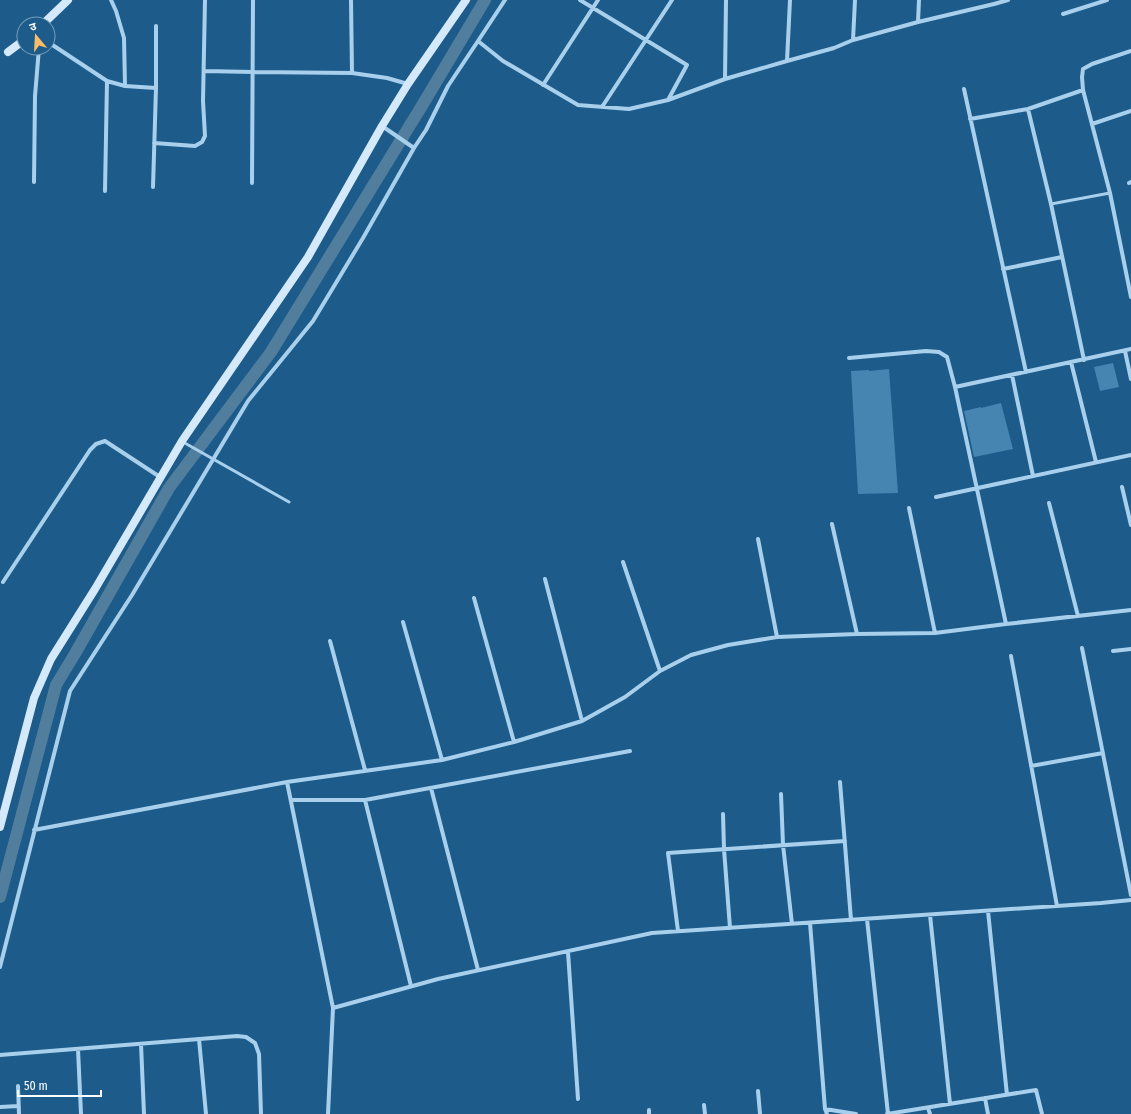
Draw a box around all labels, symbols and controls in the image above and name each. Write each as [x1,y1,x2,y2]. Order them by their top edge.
north arrow [16,16,56,56]
text: उ [28,20,39,34]
scale bar [18,1072,101,1098]
text: 50 m [24,1079,48,1093]

